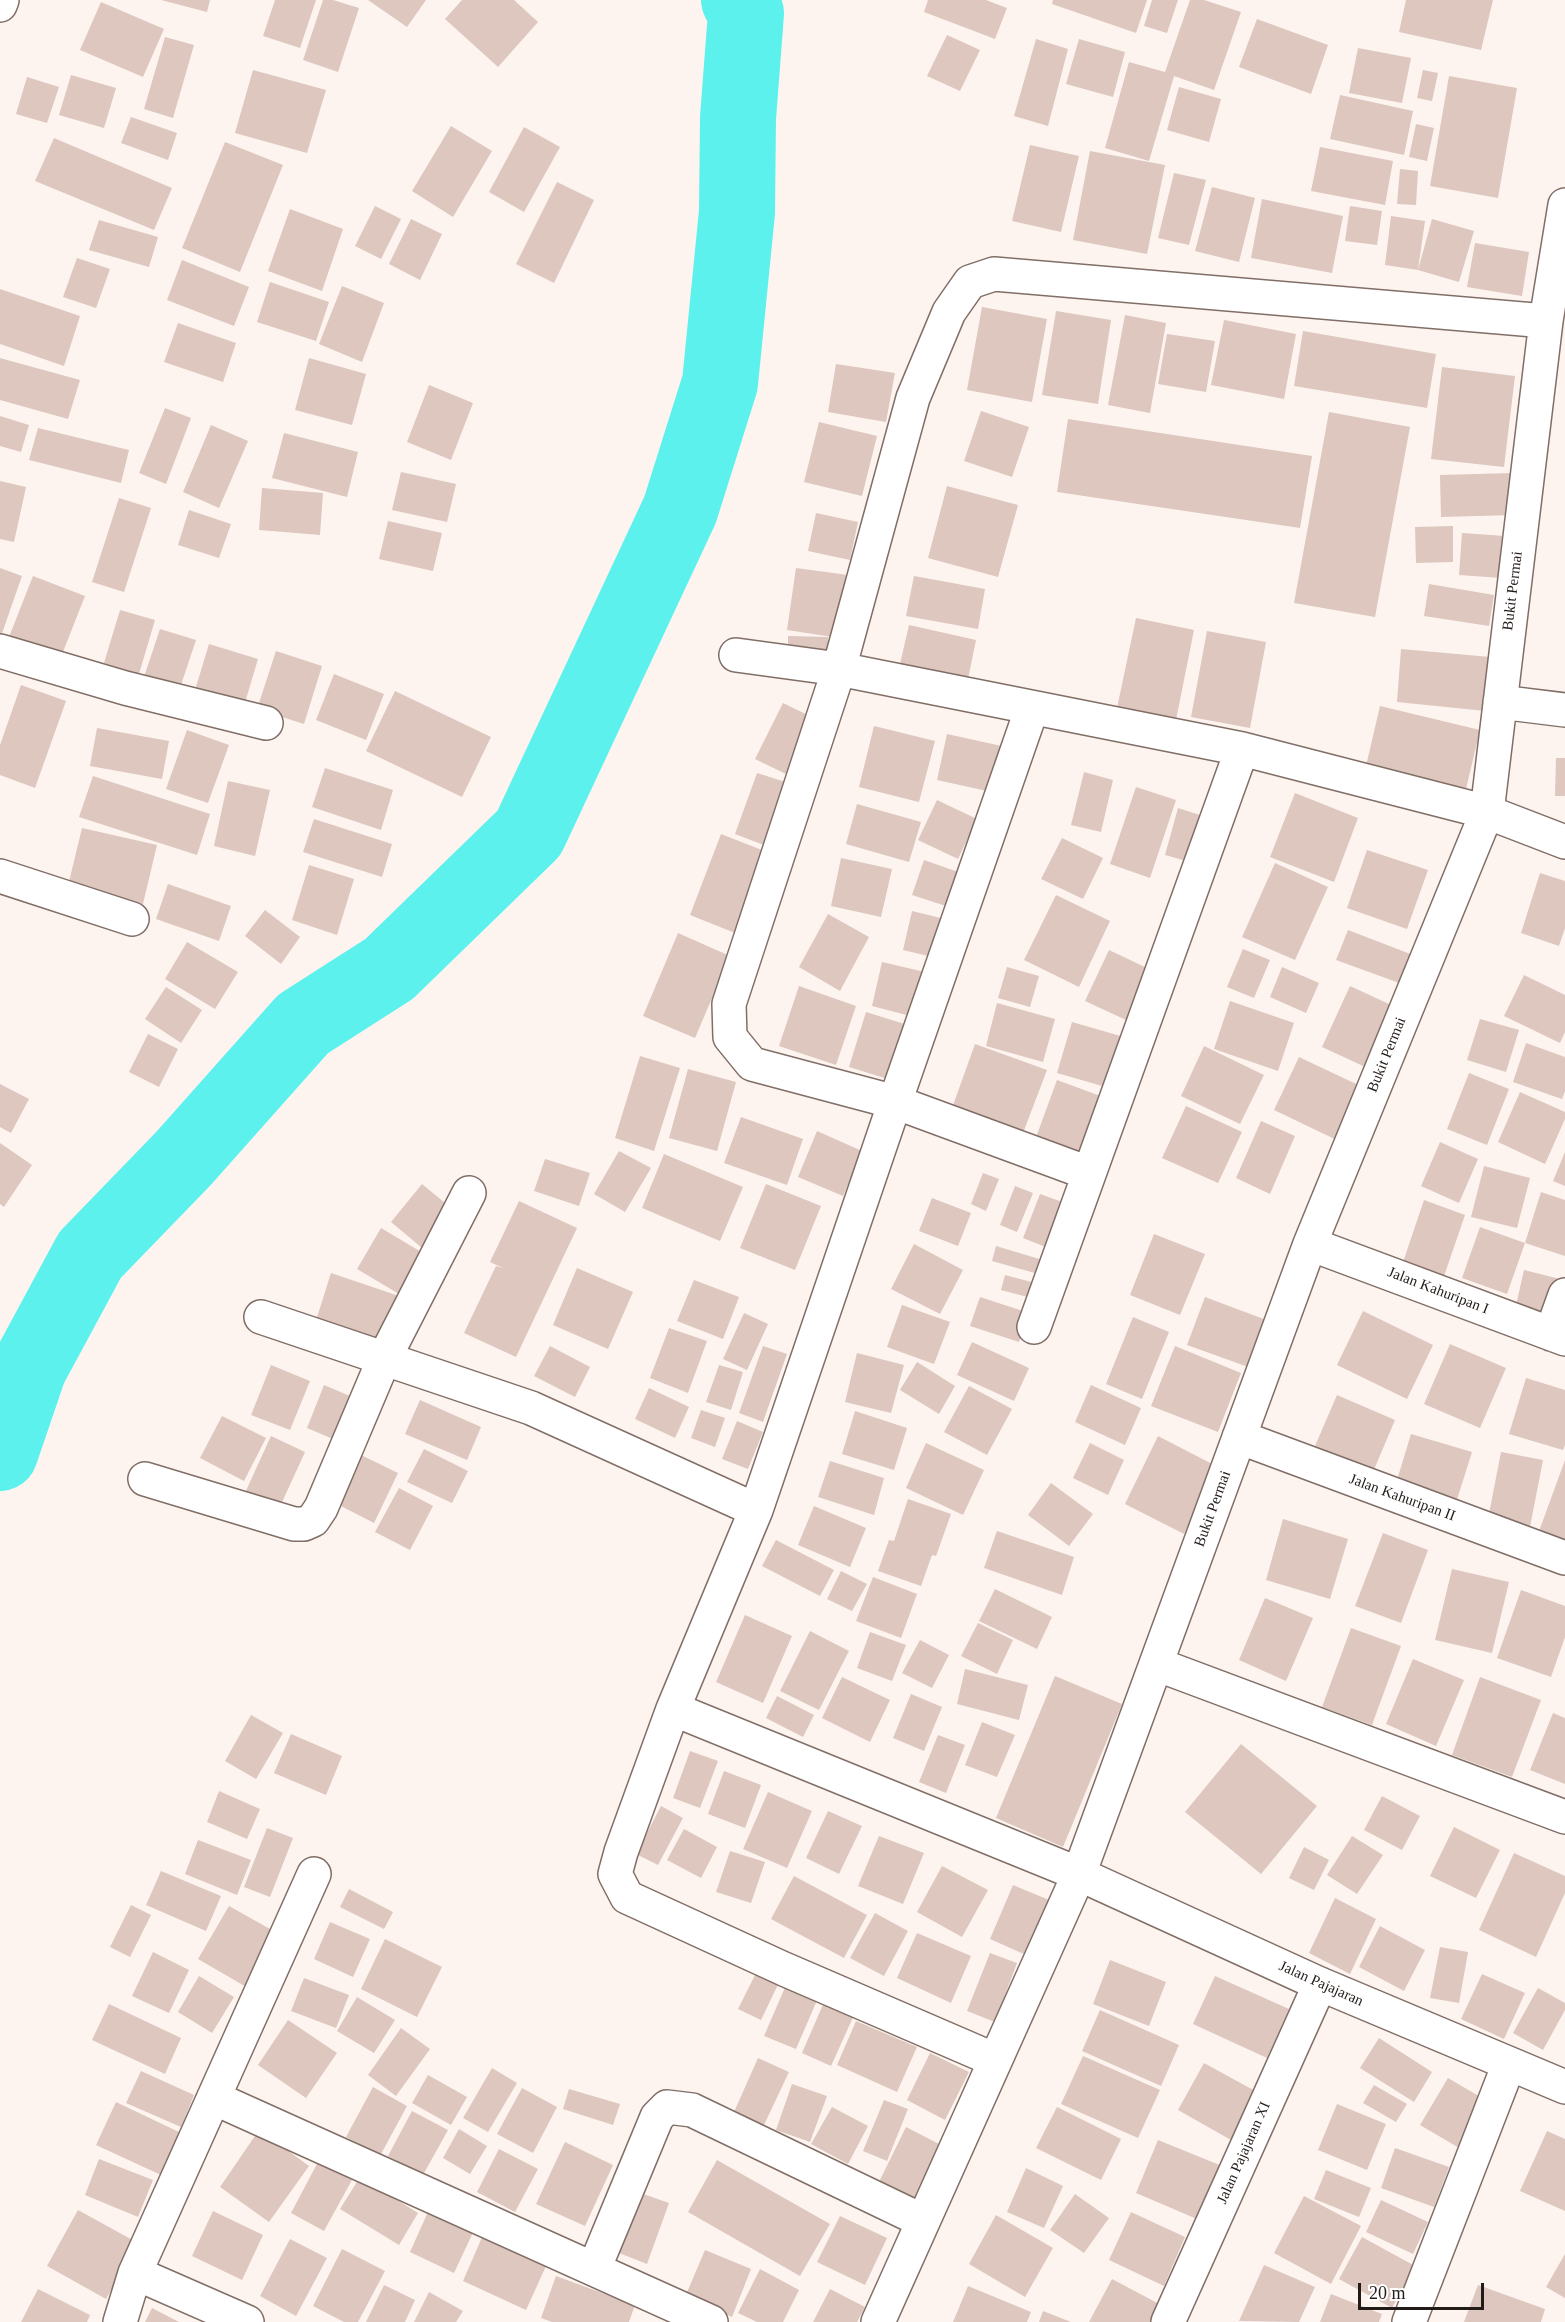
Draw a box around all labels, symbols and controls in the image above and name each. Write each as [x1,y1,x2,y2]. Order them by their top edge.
street label: Bukit Permai [1499,550,1527,632]
street label: Bukit Permai [1364,1015,1410,1095]
street label: Jalan Kahuripan I [1385,1263,1491,1319]
street label: Bukit Permai [1191,1469,1235,1549]
street label: Jalan Kahuripan II [1346,1470,1458,1526]
street label: Jalan Pajajaran [1276,1957,1366,2011]
street label: Jalan Pajajaran XI [1213,2099,1275,2207]
scale bar [1361,2271,1487,2309]
text: 20 m [1369,2283,1406,2303]

